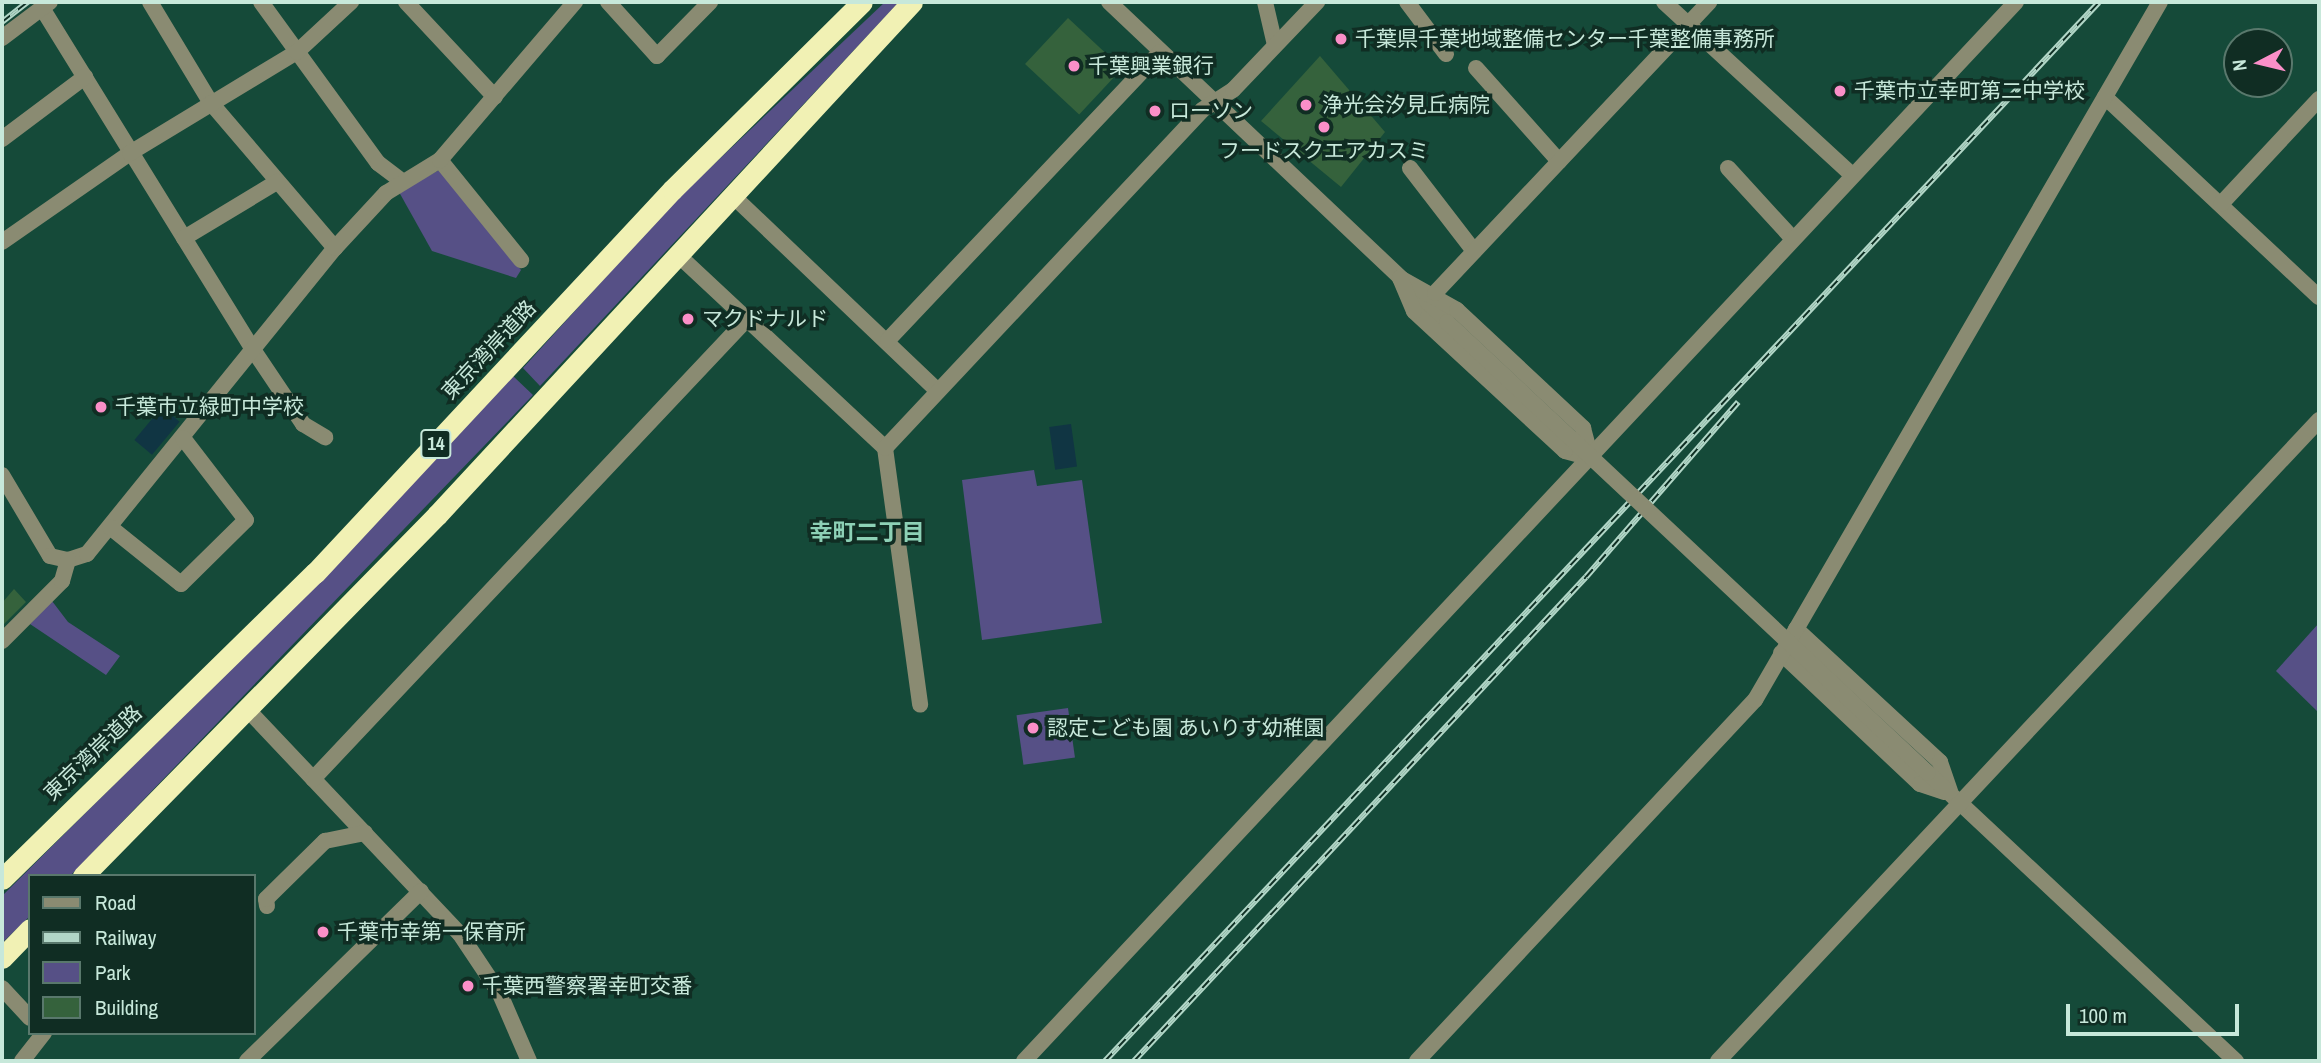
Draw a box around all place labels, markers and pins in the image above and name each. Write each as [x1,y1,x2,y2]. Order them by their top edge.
place label: 千葉県千葉地域整備センター千葉整備事務所 [1355,26,1775,52]
marker: 千葉県千葉地域整備センター千葉整備事務所 [1333,31,1349,47]
place label: 千葉興業銀行 [1088,53,1214,79]
marker: 千葉興業銀行 [1066,58,1082,74]
place label: 千葉市立幸町第二中学校 [1854,78,2085,104]
marker: 千葉市立幸町第二中学校 [1832,83,1848,99]
place label: 浄光会汐見丘病院 [1322,92,1490,118]
marker: 浄光会汐見丘病院 [1296,95,1316,115]
place label: ローソン [1169,98,1253,124]
marker: ローソン [1147,103,1163,119]
marker: フードスクエアカスミ [1316,119,1332,135]
place label: フードスクエアカスミ [1219,138,1429,164]
place label: マクドナルド [702,306,828,332]
marker: マクドナルド [680,311,696,327]
place label: 千葉市立緑町中学校 [115,394,304,420]
marker: 千葉市立緑町中学校 [93,399,109,415]
place label: 認定こども園 あいりす幼稚園 [1047,715,1325,741]
marker: 認定こども園 あいりす幼稚園 [1025,720,1041,736]
place label: 千葉市幸第一保育所 [337,919,526,945]
marker: 千葉市幸第一保育所 [315,924,331,940]
place label: 千葉西警察署幸町交番 [482,973,692,999]
marker: 千葉西警察署幸町交番 [460,978,476,994]

